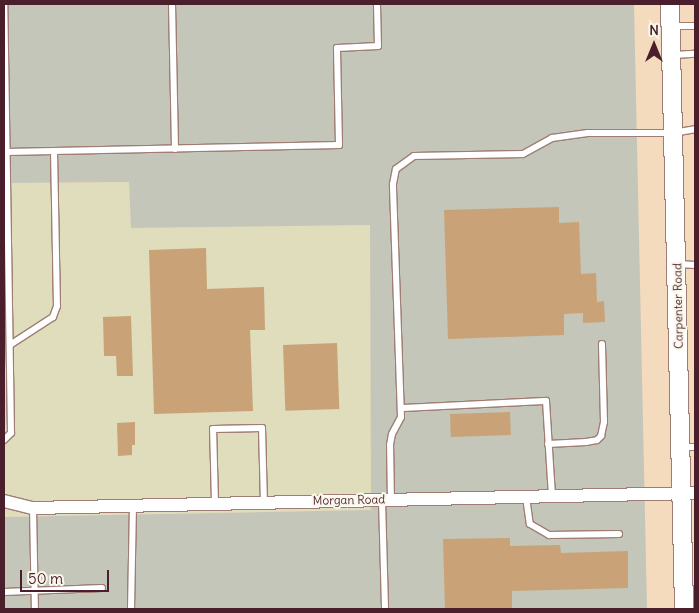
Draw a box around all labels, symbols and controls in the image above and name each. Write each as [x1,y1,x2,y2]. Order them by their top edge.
north arrow [629,20,679,70]
text: N [649,21,659,39]
street label: Carpenter Road [670,263,686,349]
street label: Morgan Road [313,492,385,508]
scale bar [22,560,111,592]
text: 50 m [28,569,63,588]

